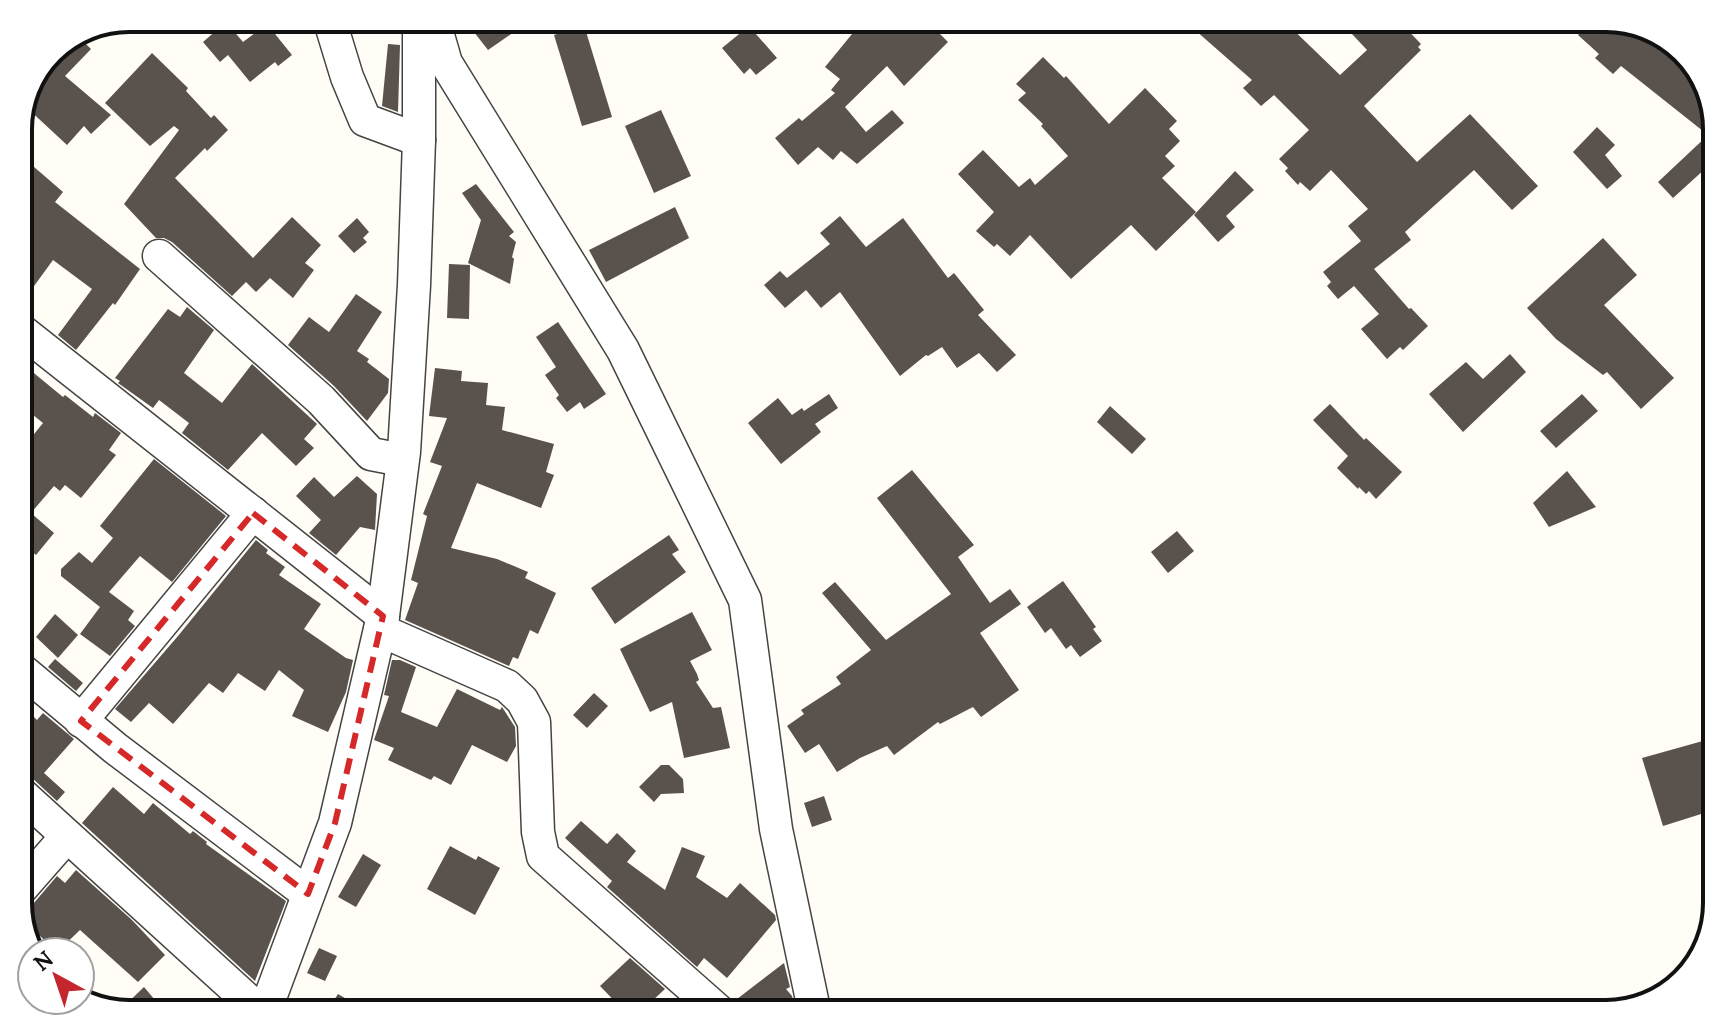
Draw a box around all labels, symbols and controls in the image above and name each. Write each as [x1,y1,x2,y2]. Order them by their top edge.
north arrow [16,936,96,1016]
text: N [28,944,59,977]

